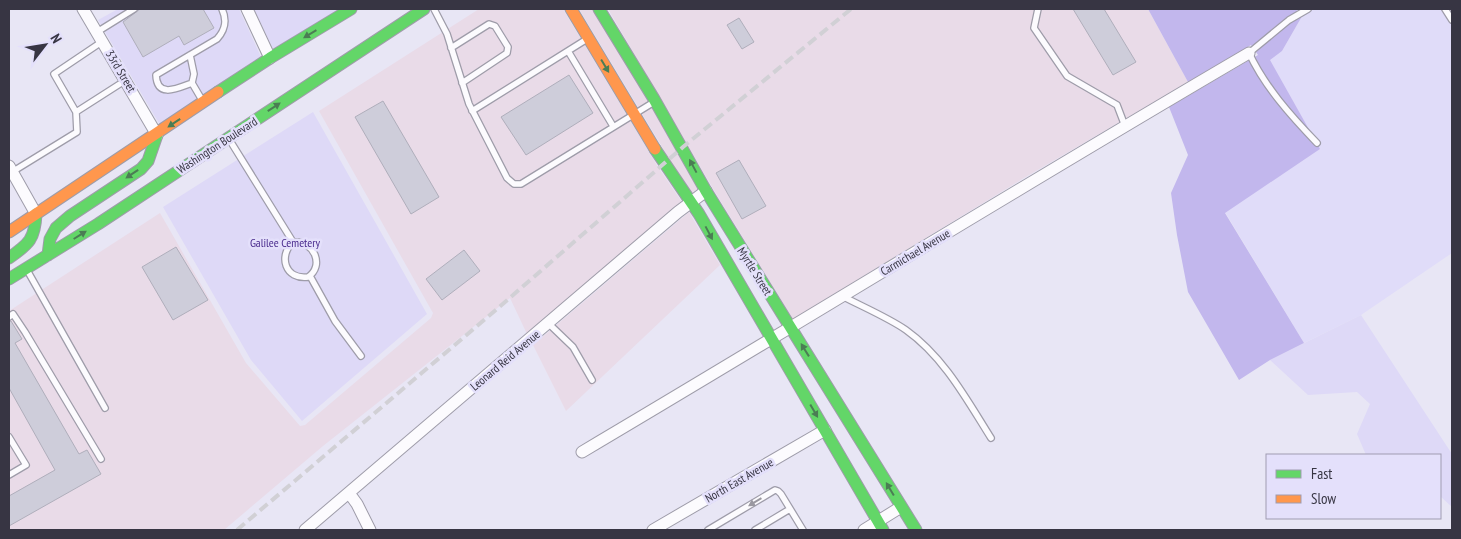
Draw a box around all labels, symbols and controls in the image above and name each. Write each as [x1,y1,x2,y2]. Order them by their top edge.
north arrow [20,20,70,70]
one-way arrow [303,29,316,39]
text: N [46,30,66,46]
street label: 33rd Street [103,47,140,95]
one-way arrow [600,59,609,72]
one-way arrow [267,102,281,112]
street label: Washington Boulevard [174,113,260,177]
one-way arrow [167,118,181,128]
one-way arrow [689,159,697,173]
one-way arrow [125,169,139,179]
street label: Carmichael Avenue [877,225,953,279]
one-way arrow [705,226,713,240]
one-way arrow [73,231,86,240]
park label: Galilee Cemetery [250,235,321,250]
street label: Myrtle Street [734,244,776,299]
street label: Leonard Reid Avenue [467,327,543,393]
one-way arrow [800,344,810,357]
one-way arrow [810,405,819,418]
street label: North East Avenue [702,454,776,506]
legend [1266,454,1441,519]
text: Fast [1311,464,1332,483]
one-way arrow [885,482,894,495]
text: Slow [1311,489,1336,508]
one-way arrow [748,497,761,506]

